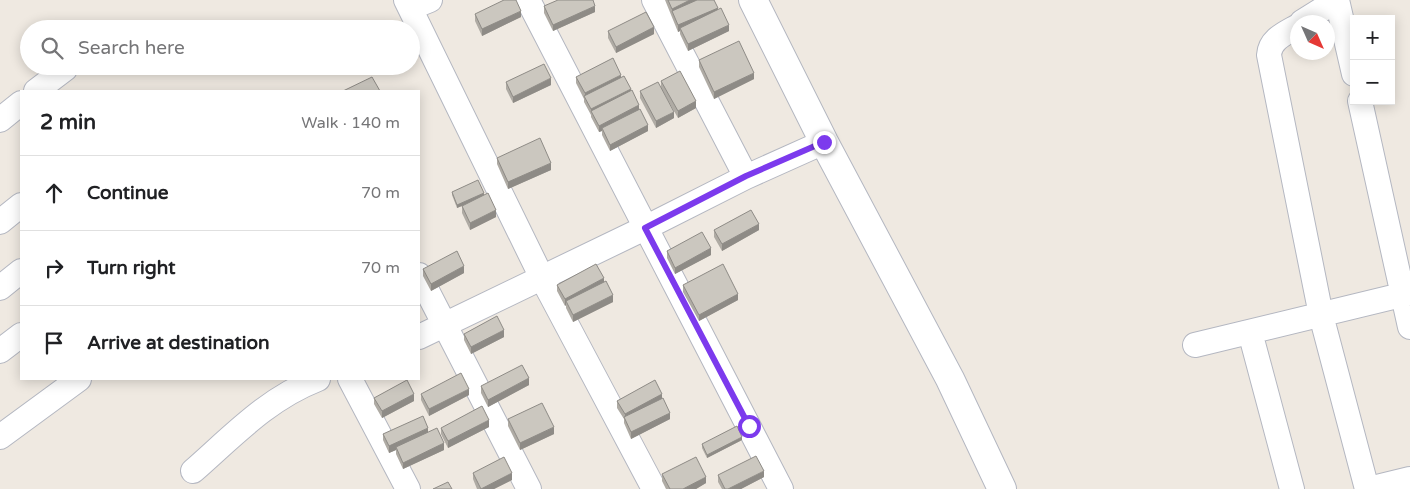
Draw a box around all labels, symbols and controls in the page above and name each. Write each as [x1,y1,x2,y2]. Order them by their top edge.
north arrow [1290,15,1335,60]
map controls [1350,15,1395,105]
button: + [1350,15,1395,60]
search box [20,20,420,75]
icon: search [38,34,66,62]
text: Search here [78,37,185,59]
button: − [1350,60,1395,105]
text: 2 min [40,110,96,135]
text: Walk · 140 m [301,113,400,133]
route end [813,131,836,154]
icon: ahead [40,179,68,207]
text: Continue [87,182,169,204]
text: 70 m [361,183,400,203]
icon: right [40,254,68,282]
text: Turn right [87,257,175,279]
text: 70 m [361,258,400,278]
icon: arrive [40,329,68,357]
text: Arrive at destination [87,332,270,354]
route start [738,415,761,438]

